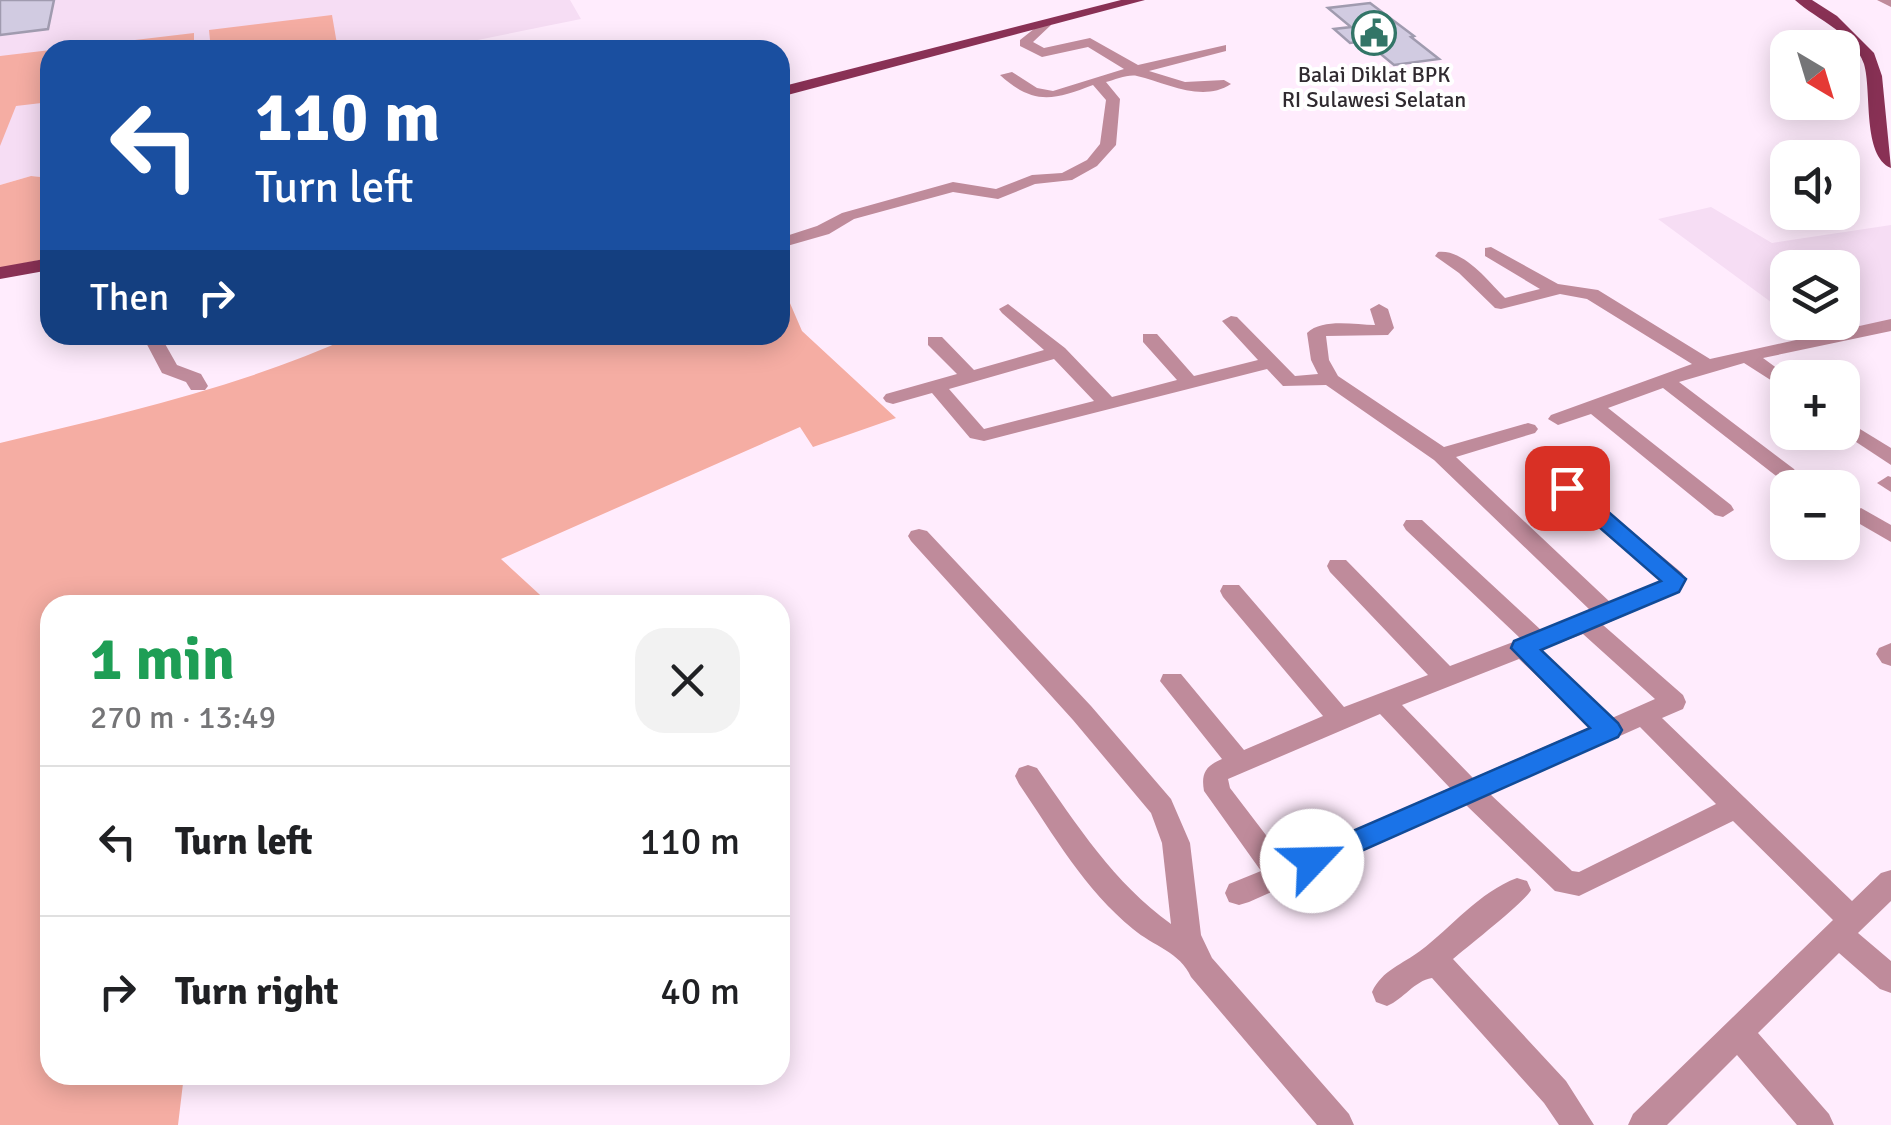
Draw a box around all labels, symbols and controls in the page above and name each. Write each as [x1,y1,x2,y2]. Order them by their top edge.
public building icon: Balai Diklat BPK RI Sulawesi Selatan [1351,10,1397,56]
north arrow [1770,30,1860,120]
map controls [1770,30,1860,560]
place label: Balai Diklat BPK RI Sulawesi Selatan [1282,61,1466,113]
text: 110 m [255,74,440,160]
icon: left [90,80,220,210]
button: sound [1770,140,1860,230]
text: Turn left [255,160,414,215]
button: layers [1770,250,1860,340]
icon: right [189,270,244,325]
text: Then [90,274,169,321]
button: + [1770,360,1860,450]
pin [1525,446,1610,531]
icon: arrive [1540,461,1595,516]
button: − [1770,470,1860,560]
text: 1 min [90,623,235,697]
button: close [635,628,740,733]
text: 270 m · 13:49 [90,698,276,737]
position arrow [1260,809,1364,913]
icon: left [90,814,145,869]
text: Turn left [175,818,313,865]
text: 110 m [640,818,740,865]
icon: right [90,964,145,1019]
text: Turn right [175,968,339,1015]
text: 40 m [660,968,740,1015]

